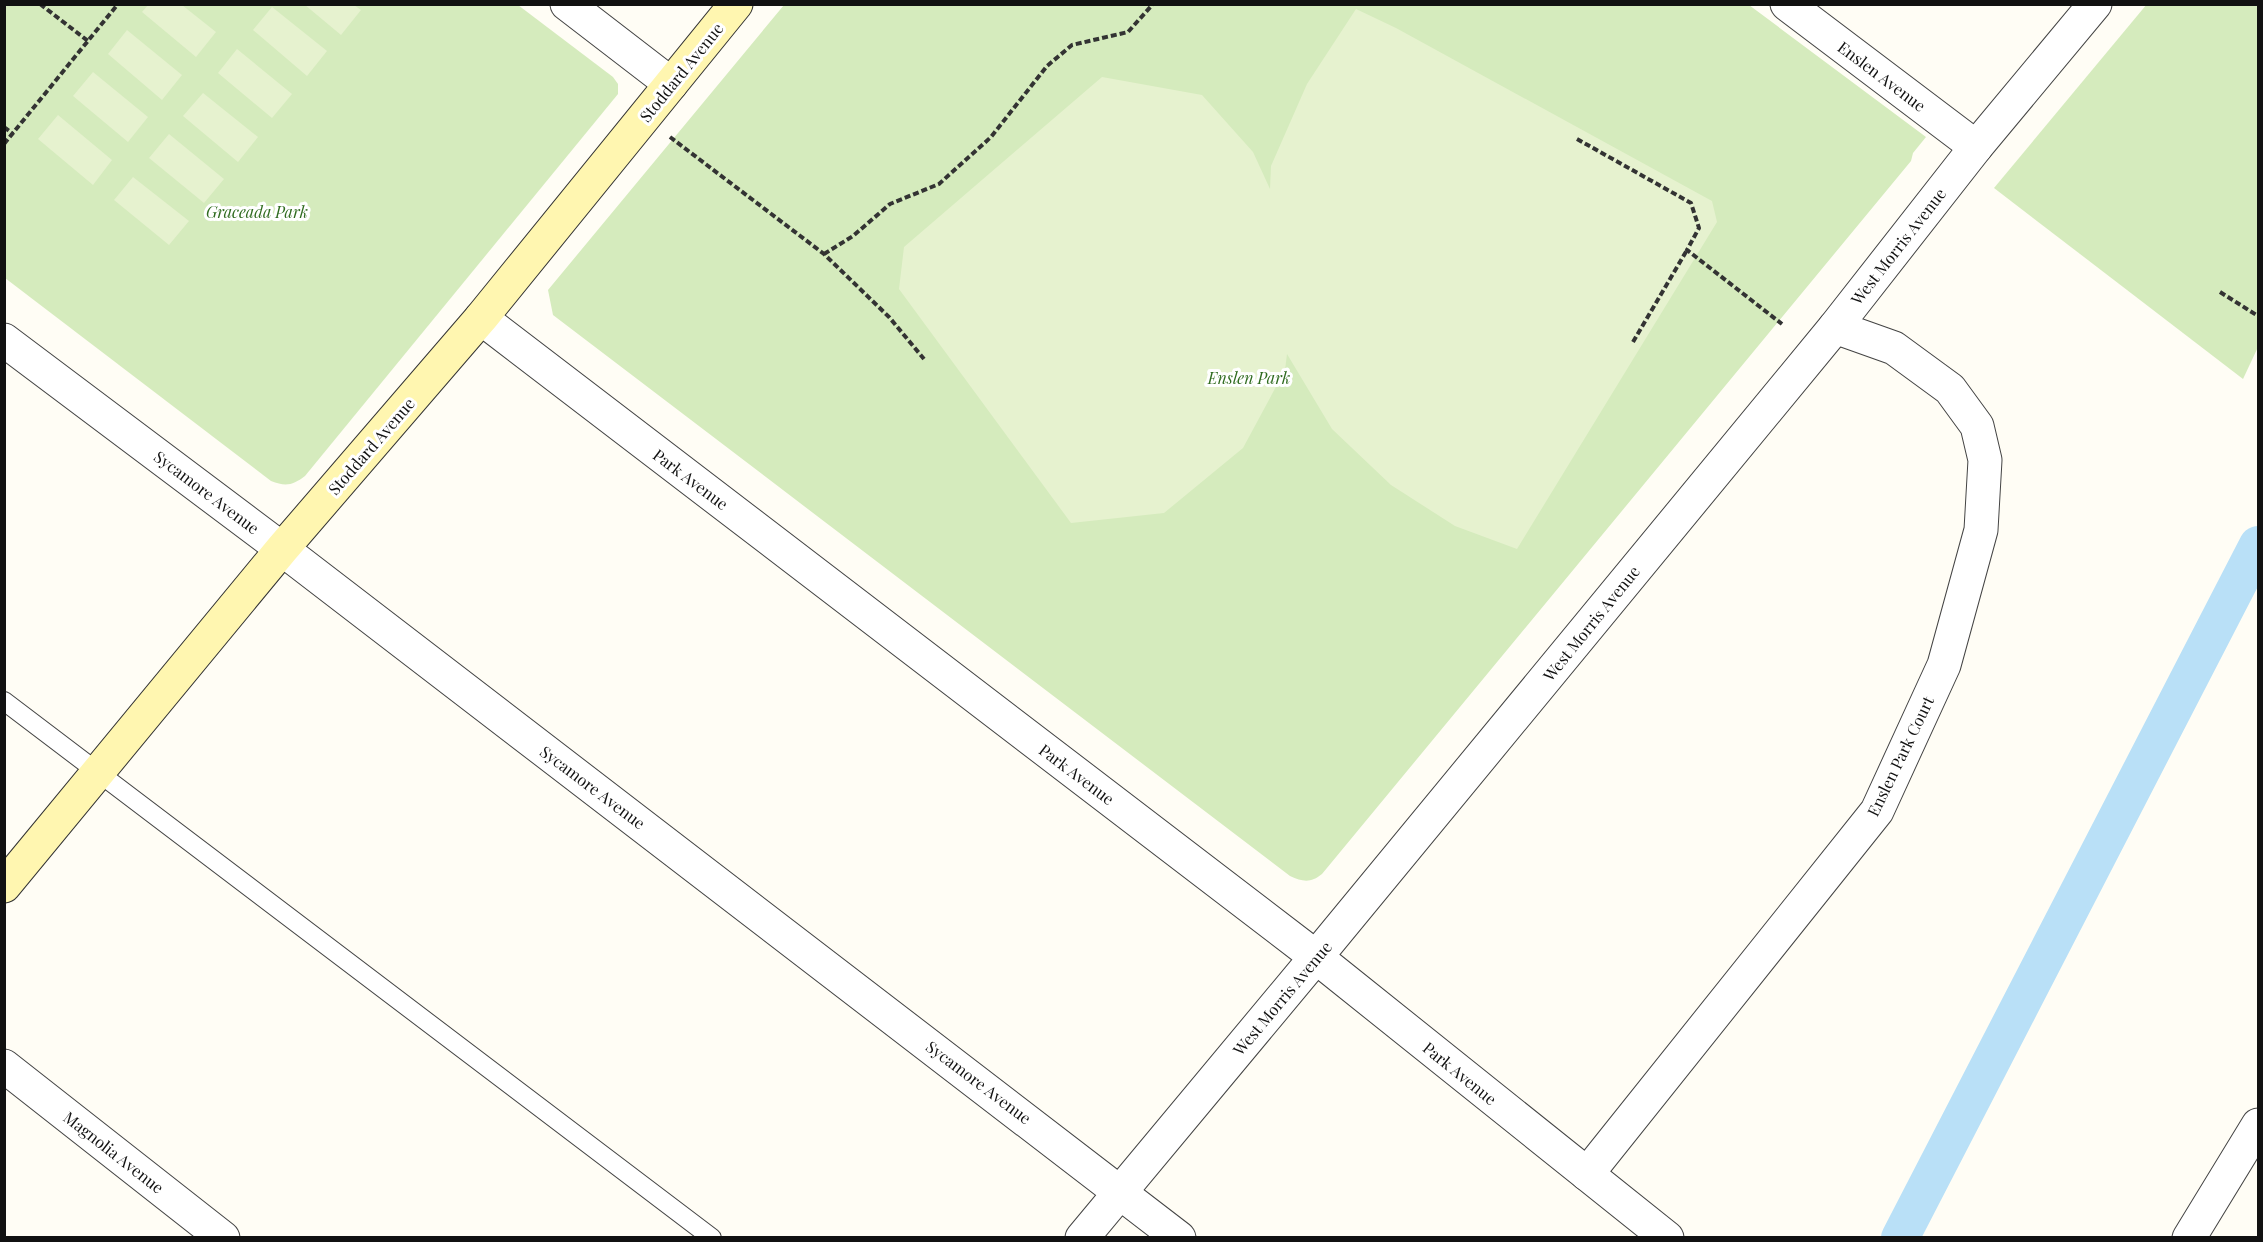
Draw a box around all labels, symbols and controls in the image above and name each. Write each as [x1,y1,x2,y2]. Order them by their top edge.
street label: Stoddard Avenue [634,18,728,126]
street label: Enslen Avenue [1834,36,1930,116]
street label: West Morris Avenue [1845,183,1950,309]
park label: Graceada Park [206,201,308,222]
park label: Enslen Park [1207,367,1290,388]
street label: Stoddard Avenue [323,393,419,499]
street label: Park Avenue [649,444,733,514]
street label: Sycamore Avenue [150,446,264,538]
street label: West Morris Avenue [1537,561,1644,686]
street label: Enslen Park Court [1862,692,1938,819]
street label: Park Avenue [1035,739,1119,809]
street label: Sycamore Avenue [536,741,650,833]
street label: West Morris Avenue [1227,937,1336,1060]
street label: Sycamore Avenue [922,1036,1036,1128]
street label: Park Avenue [1419,1037,1501,1109]
street label: Magnolia Avenue [60,1106,168,1198]

